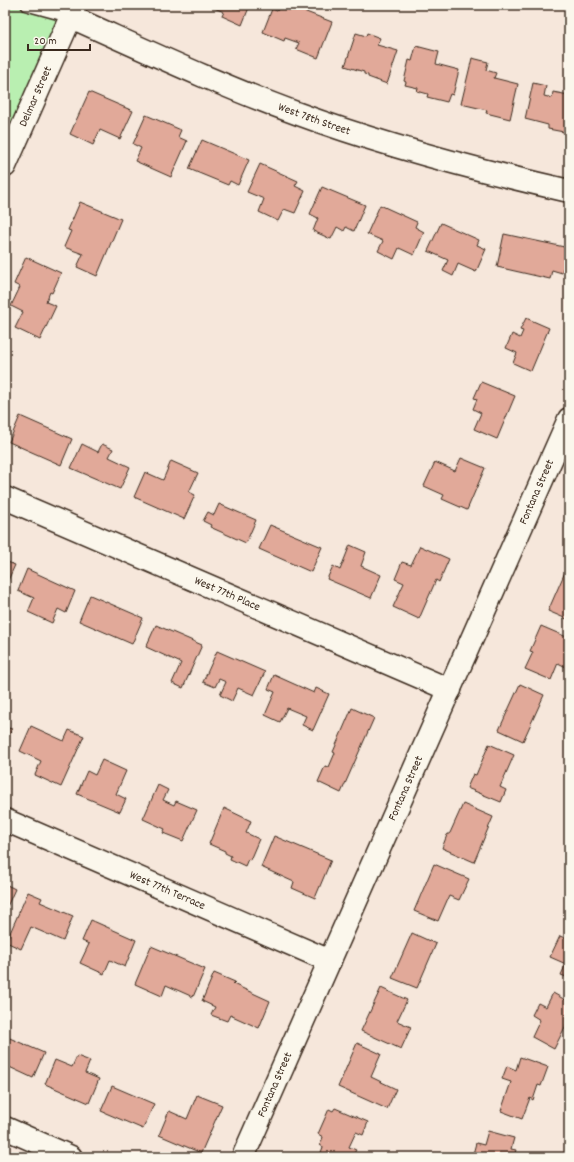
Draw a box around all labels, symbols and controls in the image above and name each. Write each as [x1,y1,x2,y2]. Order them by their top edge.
scale bar [28,26,90,52]
text: 20 m [34,33,57,50]
street label: Delmar Street [15,63,57,129]
street label: West 78th Street [276,99,353,140]
street label: Fontana Street [515,456,559,527]
street label: West 77th Place [192,572,263,616]
street label: Fontana Street [384,753,428,824]
street label: West 77th Terrace [127,867,208,914]
street label: Fontana Street [253,1049,297,1120]

